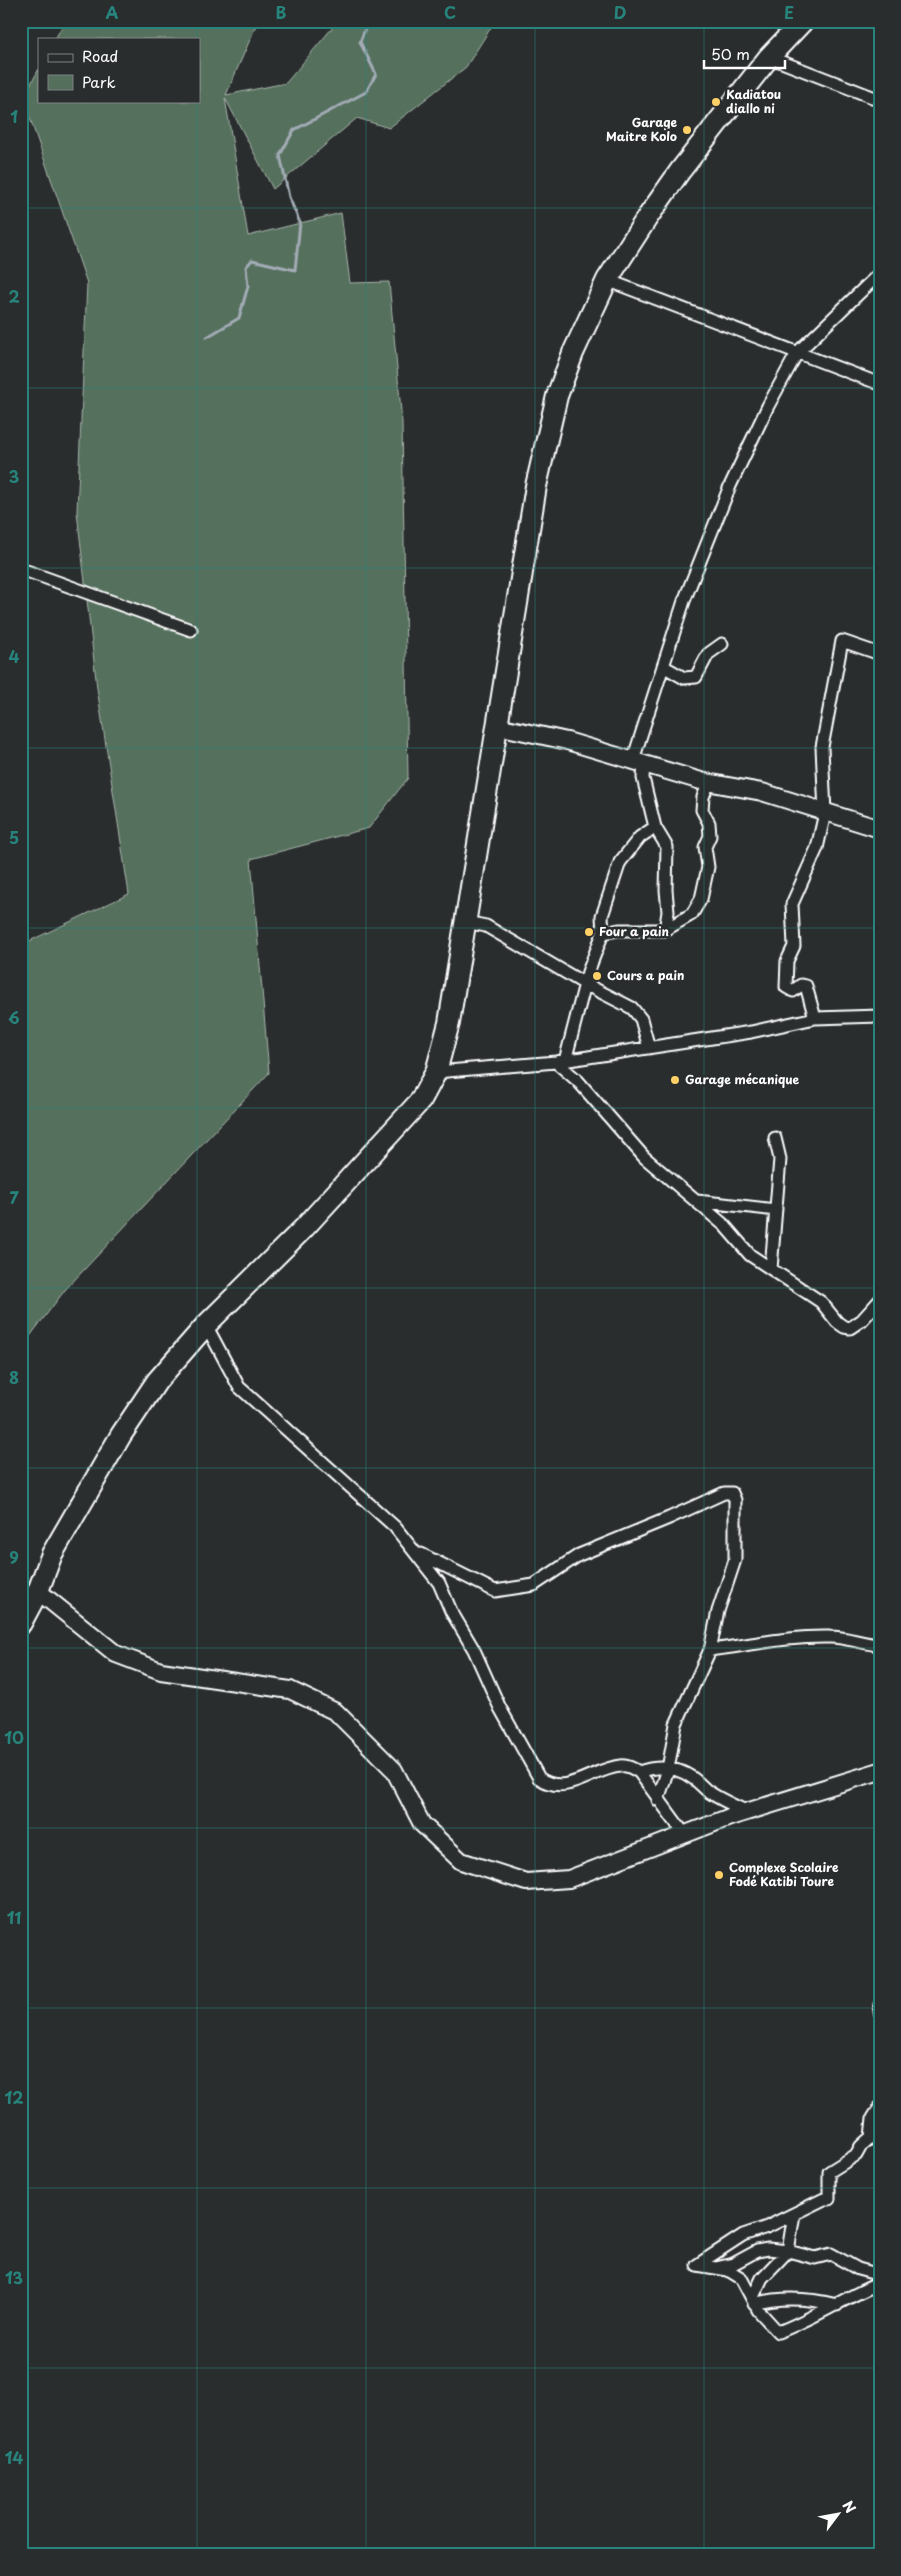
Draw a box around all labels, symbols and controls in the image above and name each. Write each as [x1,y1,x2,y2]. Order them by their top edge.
text: A [106,0,119,24]
text: B [276,0,287,24]
text: C [444,0,456,24]
text: D [614,0,626,24]
text: E [784,0,794,24]
legend [38,38,200,102]
scale bar [704,38,785,70]
text: 50 m [711,42,750,65]
text: Road [82,44,118,67]
text: Park [82,70,116,93]
place label: Kadiatou diallo ni [726,85,781,117]
marker: Kadiatou diallo ni [710,96,722,108]
text: 1 [10,104,18,128]
place label: Garage Maitre Kolo [606,113,677,145]
marker: Garage Maitre Kolo [681,124,693,136]
text: 2 [8,284,20,308]
text: 3 [9,464,19,488]
text: 4 [9,644,20,668]
text: 5 [9,825,19,849]
place label: Four a pain [599,922,669,940]
marker: Four a pain [583,926,595,938]
place label: Cours a pain [607,966,684,984]
marker: Cours a pain [591,970,603,982]
text: 6 [8,1005,20,1029]
place label: Garage mécanique [685,1070,800,1088]
marker: Garage mécanique [669,1074,681,1086]
text: 7 [9,1185,19,1209]
text: 8 [9,1365,19,1389]
text: 9 [9,1545,19,1569]
text: 10 [4,1725,24,1749]
place label: Complexe Scolaire Fodé Katibi Toure [729,1858,839,1890]
marker: Complexe Scolaire Fodé Katibi Toure [713,1869,725,1881]
text: 11 [7,1905,21,1929]
text: 12 [5,2085,23,2109]
text: 13 [5,2265,23,2289]
text: 14 [5,2445,23,2469]
north arrow [814,2488,864,2538]
text: N [838,2497,861,2517]

